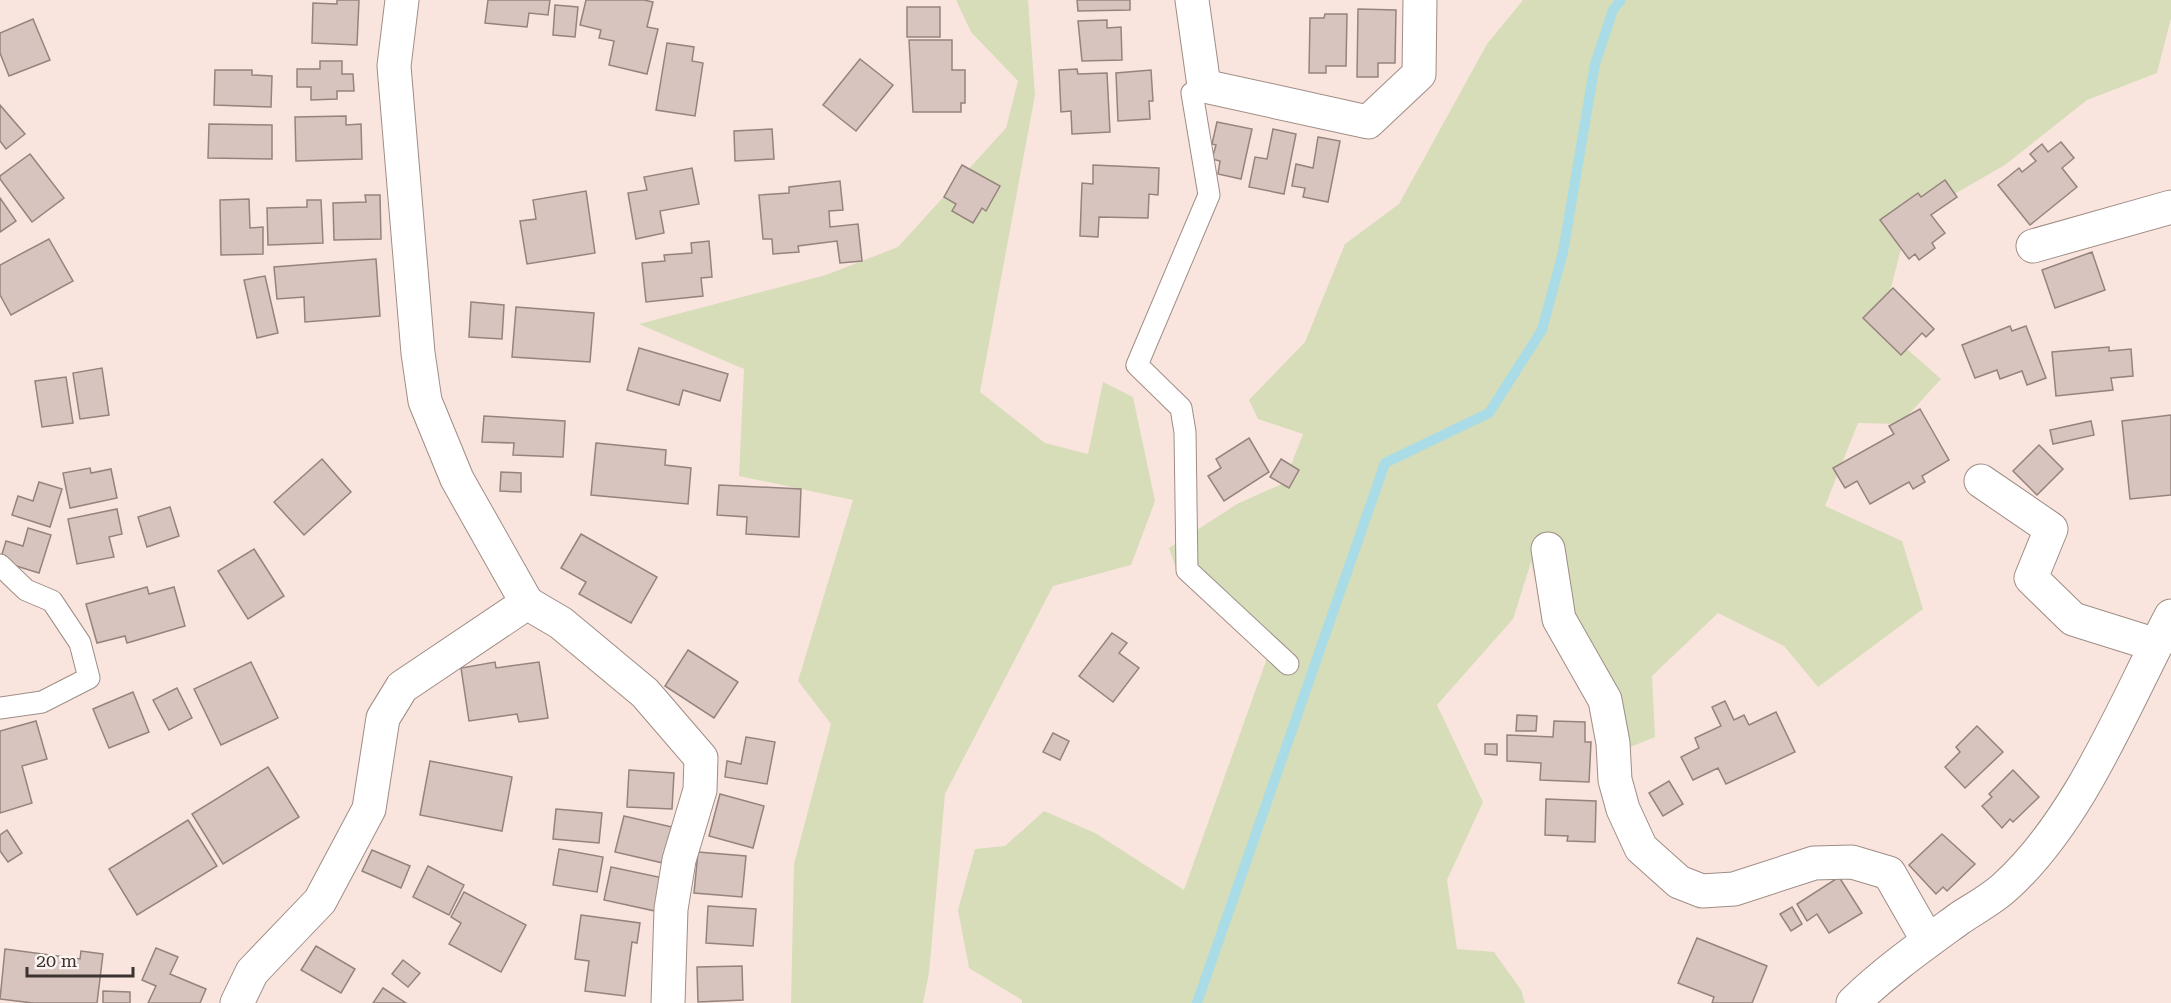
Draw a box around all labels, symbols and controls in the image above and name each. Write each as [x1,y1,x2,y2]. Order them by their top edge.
scale bar [27,940,134,978]
text: 20 m [36,950,77,971]

